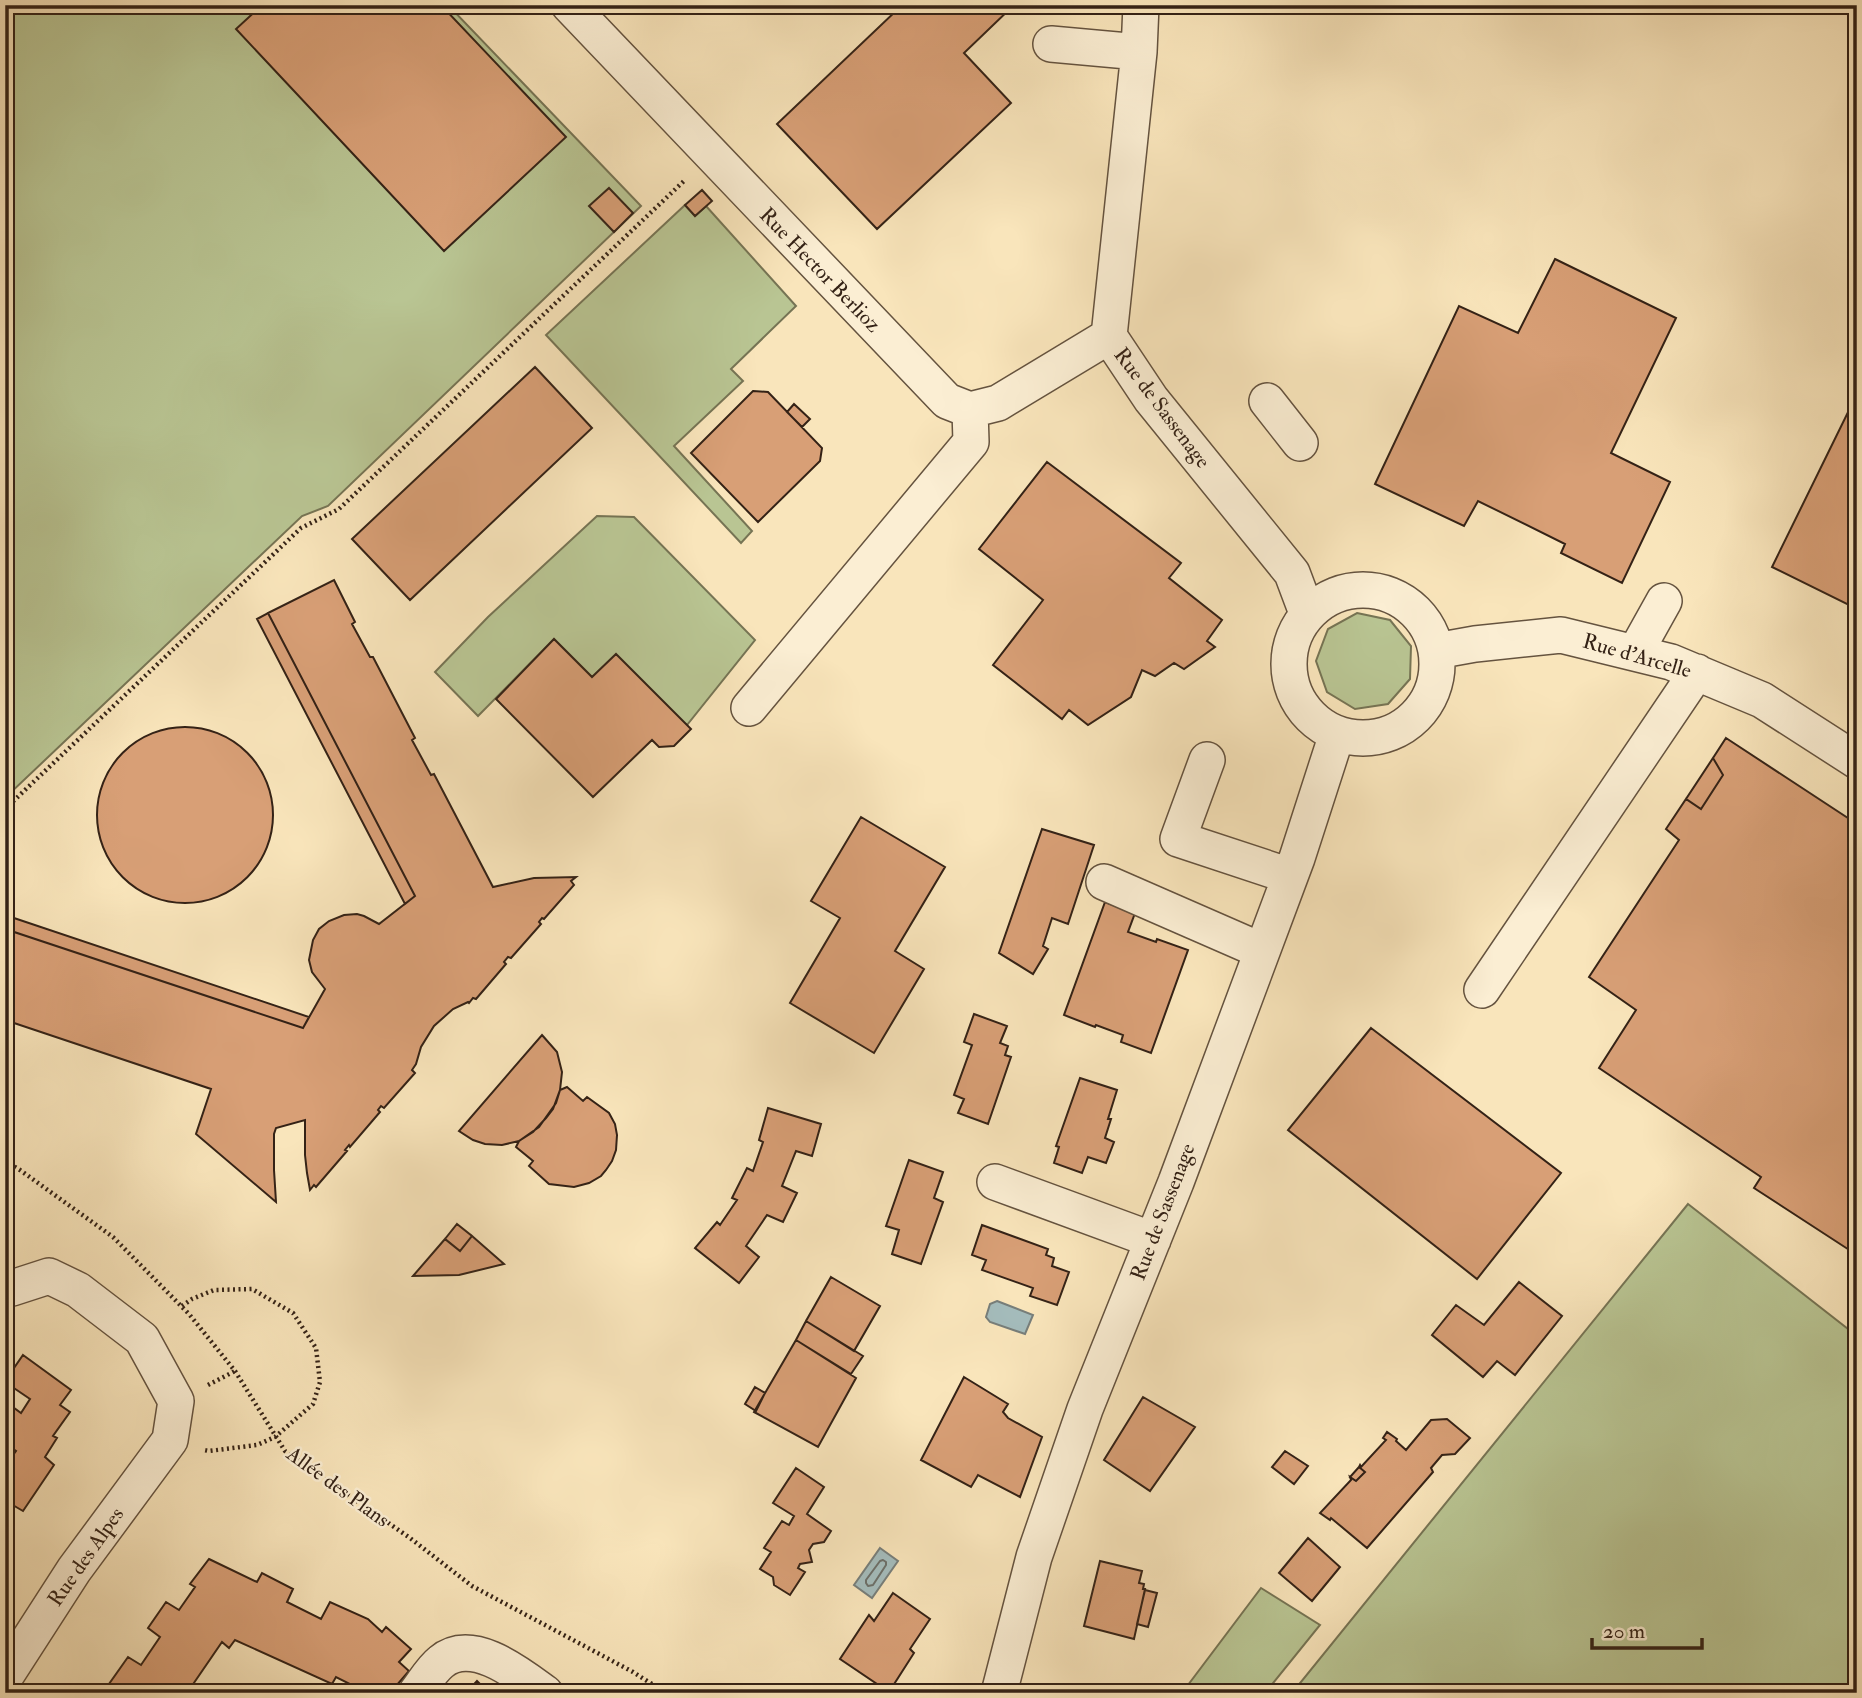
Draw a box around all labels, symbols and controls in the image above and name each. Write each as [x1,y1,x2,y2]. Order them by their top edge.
street label: Rue Hector Berlioz [753,202,887,338]
street label: Rue de Sassenage [1108,342,1216,474]
street label: Rue d'Arcelle [1580,628,1695,684]
street label: Rue de Sassenage [1125,1140,1202,1284]
street label: Allée des Plans [280,1440,395,1534]
street label: Rue des Alpes [42,1502,130,1612]
scale bar [1592,1607,1703,1651]
text: 20 m [1603,1618,1645,1645]

